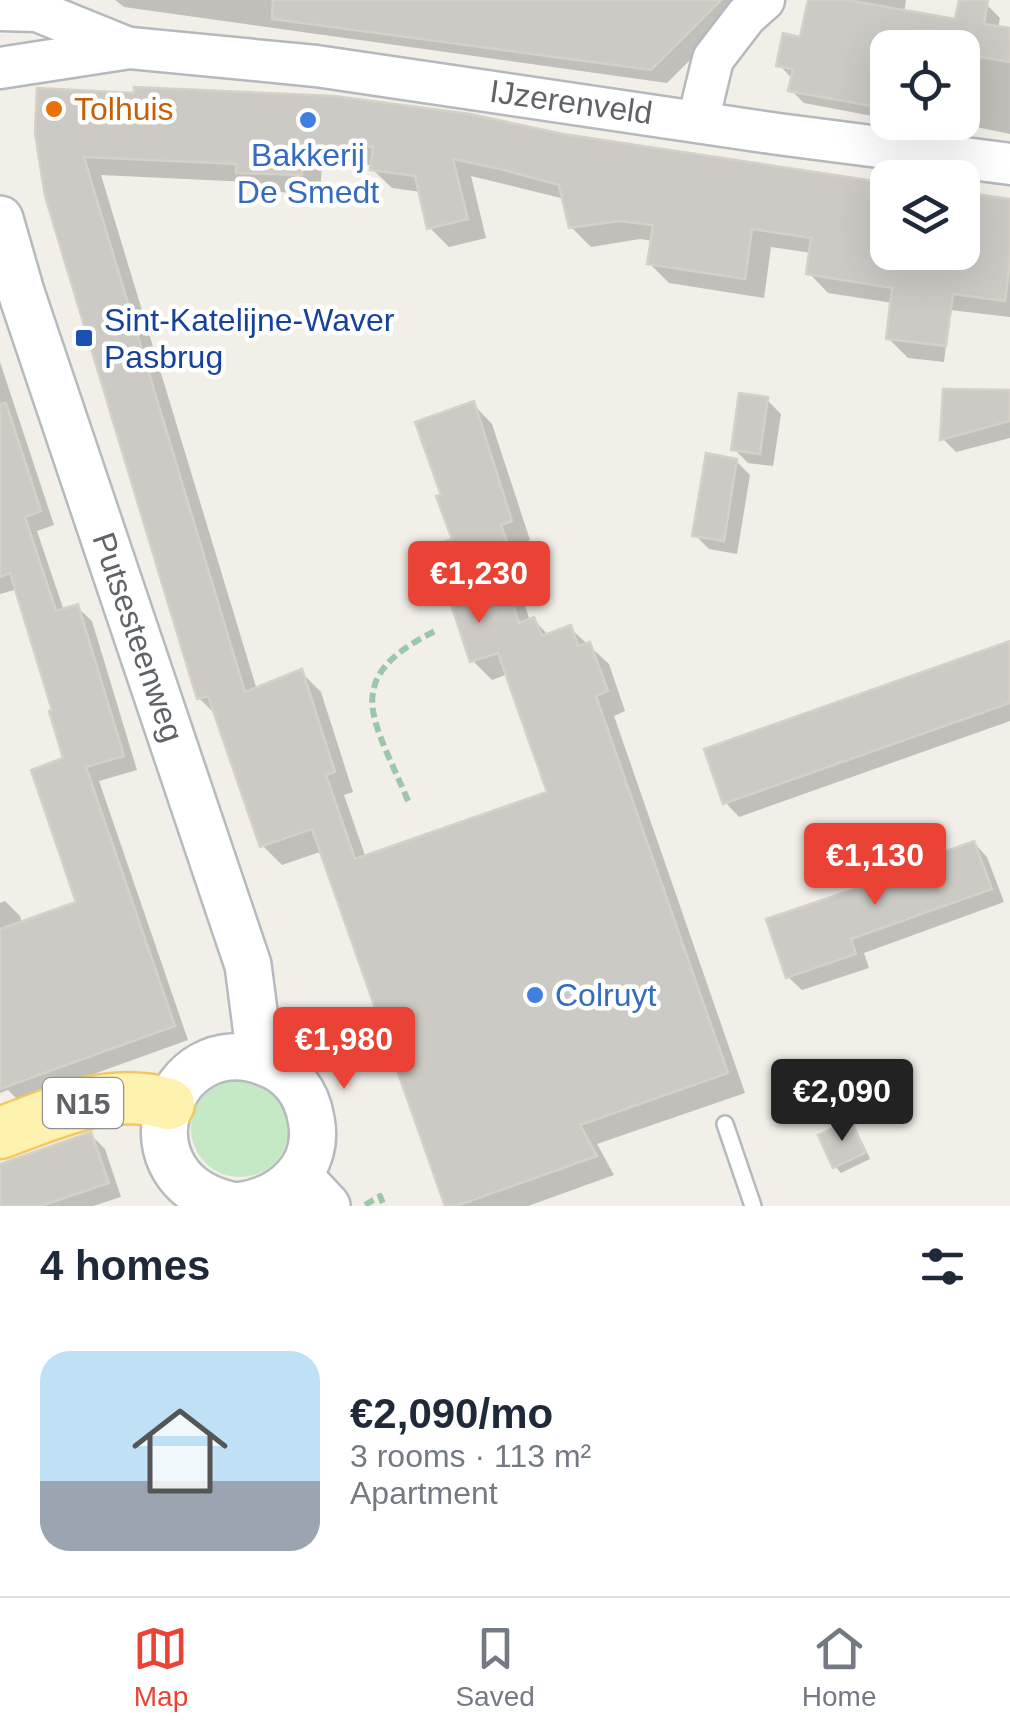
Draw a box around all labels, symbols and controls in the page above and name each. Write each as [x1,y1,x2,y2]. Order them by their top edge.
map controls [870,30,980,270]
button: locate [870,30,980,140]
street label: IJzerenveld [487,73,655,131]
place label: Tolhuis [74,91,174,127]
marker: Tolhuis [43,98,65,120]
marker: Bakkerij De Smedt [297,109,319,131]
place label: Bakkerij De Smedt [237,137,379,210]
button: layers [870,160,980,270]
place label: Sint-Katelijne-Waver Pasbrug [104,302,395,375]
marker: Sint-Katelijne-Waver Pasbrug [73,327,95,349]
street label: Putsesteenweg [85,528,191,746]
pin: €1,230 [398,541,560,626]
text: €1,230 [430,555,528,591]
pin: €1,130 [794,823,956,908]
text: €1,130 [826,837,924,873]
place label: Colruyt [555,977,656,1013]
marker: Colruyt [524,984,546,1006]
pin: €1,980 [263,1007,425,1092]
text: €1,980 [295,1021,393,1057]
pin: €2,090 [761,1059,923,1144]
text: €2,090 [793,1073,891,1109]
road number: N15 [43,1078,123,1128]
icon: filters [915,1239,970,1294]
text: 4 homes [40,1242,210,1289]
text: €2,090/mo [350,1390,553,1437]
icon: home [120,1391,240,1511]
text: 3 rooms · 113 m² [350,1438,591,1474]
text: Apartment [350,1475,498,1511]
tab: Map [133,1621,188,1713]
tab: Saved [455,1621,535,1713]
tab: Home [802,1621,876,1713]

